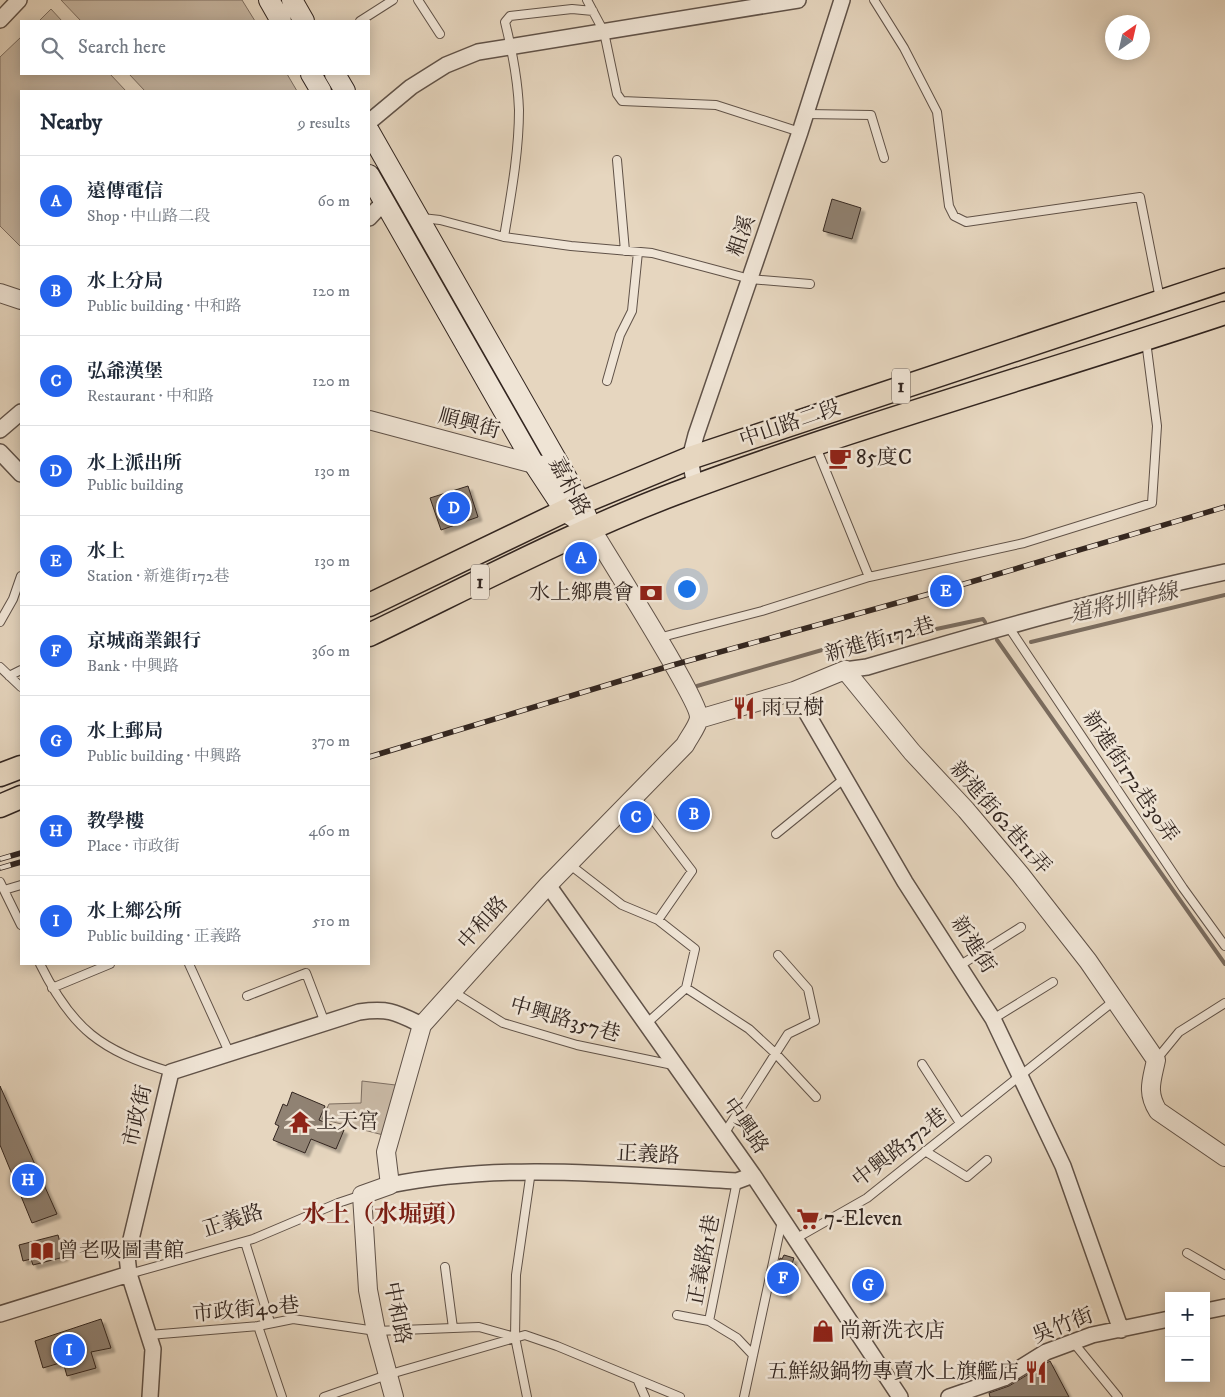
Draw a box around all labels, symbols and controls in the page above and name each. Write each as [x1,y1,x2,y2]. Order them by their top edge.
north arrow [1105,15,1150,60]
search box [20,20,370,75]
icon: search [38,34,66,62]
text: Search here [78,36,166,59]
text: Nearby [40,110,102,136]
text: 9 results [298,113,350,133]
text: 遠傳電信 [87,180,163,203]
text: A [51,191,61,211]
text: 60 m [318,191,350,211]
text: Shop · 中山路二段 [87,206,210,226]
street label: 粗溪 [723,212,761,260]
text: 水上分局 [87,270,163,293]
text: B [51,281,61,301]
text: 120 m [312,281,350,301]
text: Public building · 中和路 [87,296,242,316]
text: 弘爺漢堡 [87,360,163,383]
road number: 1 [892,368,910,404]
text: C [51,371,61,391]
text: 120 m [312,371,350,391]
text: Restaurant · 中和路 [87,386,214,406]
street label: 中山路二段 [736,395,844,453]
street label: 順興街 [435,403,503,445]
cafe icon: 85度C [827,445,853,471]
place label: 85度C [856,445,912,471]
text: 水上派出所 [87,452,182,475]
street label: 嘉朴路 [543,453,595,521]
text: D [50,461,62,481]
text: 130 m [314,461,350,481]
text: Public building [87,475,183,495]
pin: D [438,489,470,527]
pin: A [565,539,597,577]
text: 水上 [87,540,125,563]
text: E [50,551,62,571]
text: 130 m [314,551,350,571]
road number: 1 [471,564,489,600]
text: Station · 新進街172巷 [87,566,230,586]
pin: E [930,572,962,610]
your location [674,576,700,602]
water label: 道將圳幹線 [1067,577,1183,629]
place label: 水上鄉農會 [529,580,634,606]
bank icon: 水上鄉農會 [638,580,664,606]
street label: 新進街172巷 [822,612,938,668]
text: 京城商業銀行 [87,630,201,653]
text: F [51,641,61,661]
text: 360 m [312,641,350,661]
text: Bank · 中興路 [87,656,179,676]
restaurant icon: 雨豆樹 [731,695,757,721]
place label: 雨豆樹 [761,695,824,721]
street label: 新進街172巷30弄 [1076,706,1184,848]
text: 水上郵局 [87,720,163,743]
text: G [50,731,62,751]
text: 370 m [312,731,350,751]
text: Public building · 中興路 [87,746,242,766]
street label: 新進街62巷11弄 [944,756,1056,880]
pin: B [678,795,710,833]
pin: C [620,798,652,836]
text: 教學樓 [87,810,144,833]
text: H [49,821,63,841]
text: 460 m [308,821,350,841]
text: Place · 市政街 [87,836,180,856]
street label: 中和路 [452,891,514,955]
text: 水上鄉公所 [87,900,182,923]
text: I [53,911,59,931]
text: 510 m [312,911,350,931]
street label: 新進街 [945,912,1001,978]
text: Public building · 正義路 [87,926,242,946]
street label: 中興路357巷 [507,992,623,1048]
street label: 市政街 [118,1082,158,1150]
street label: 中興路 [716,1093,774,1159]
street label: 中興路372巷 [847,1103,953,1193]
temple icon: 上天宮 [287,1109,313,1135]
place label: 上天宮 [316,1109,379,1135]
street label: 正義路 [616,1140,680,1170]
pin: H [12,1161,44,1199]
street label: 正義路 [199,1199,267,1243]
district label: 水上（水堀頭） [302,1200,470,1230]
supermarket icon: 7-Eleven [795,1206,821,1232]
place label: 7-Eleven [824,1206,902,1232]
street label: 正義路1巷 [682,1213,726,1307]
library icon: 曾老吸圖書館 [29,1238,55,1264]
place label: 曾老吸圖書館 [58,1238,184,1264]
pin: F [767,1259,799,1297]
pin: G [852,1266,884,1304]
street label: 中和路 [378,1280,416,1346]
street label: 市政街40巷 [191,1292,301,1328]
map controls [1165,1292,1210,1382]
button: + [1165,1292,1210,1337]
street label: 吳竹街 [1029,1303,1097,1349]
shop icon: 尚新洗衣店 [810,1318,836,1344]
place label: 尚新洗衣店 [840,1318,945,1344]
pin: I [53,1331,85,1369]
button: − [1165,1337,1210,1382]
place label: 五鮮級鍋物專賣水上旗艦店 [767,1359,1019,1385]
restaurant icon: 五鮮級鍋物專賣水上旗艦店 [1023,1359,1049,1385]

